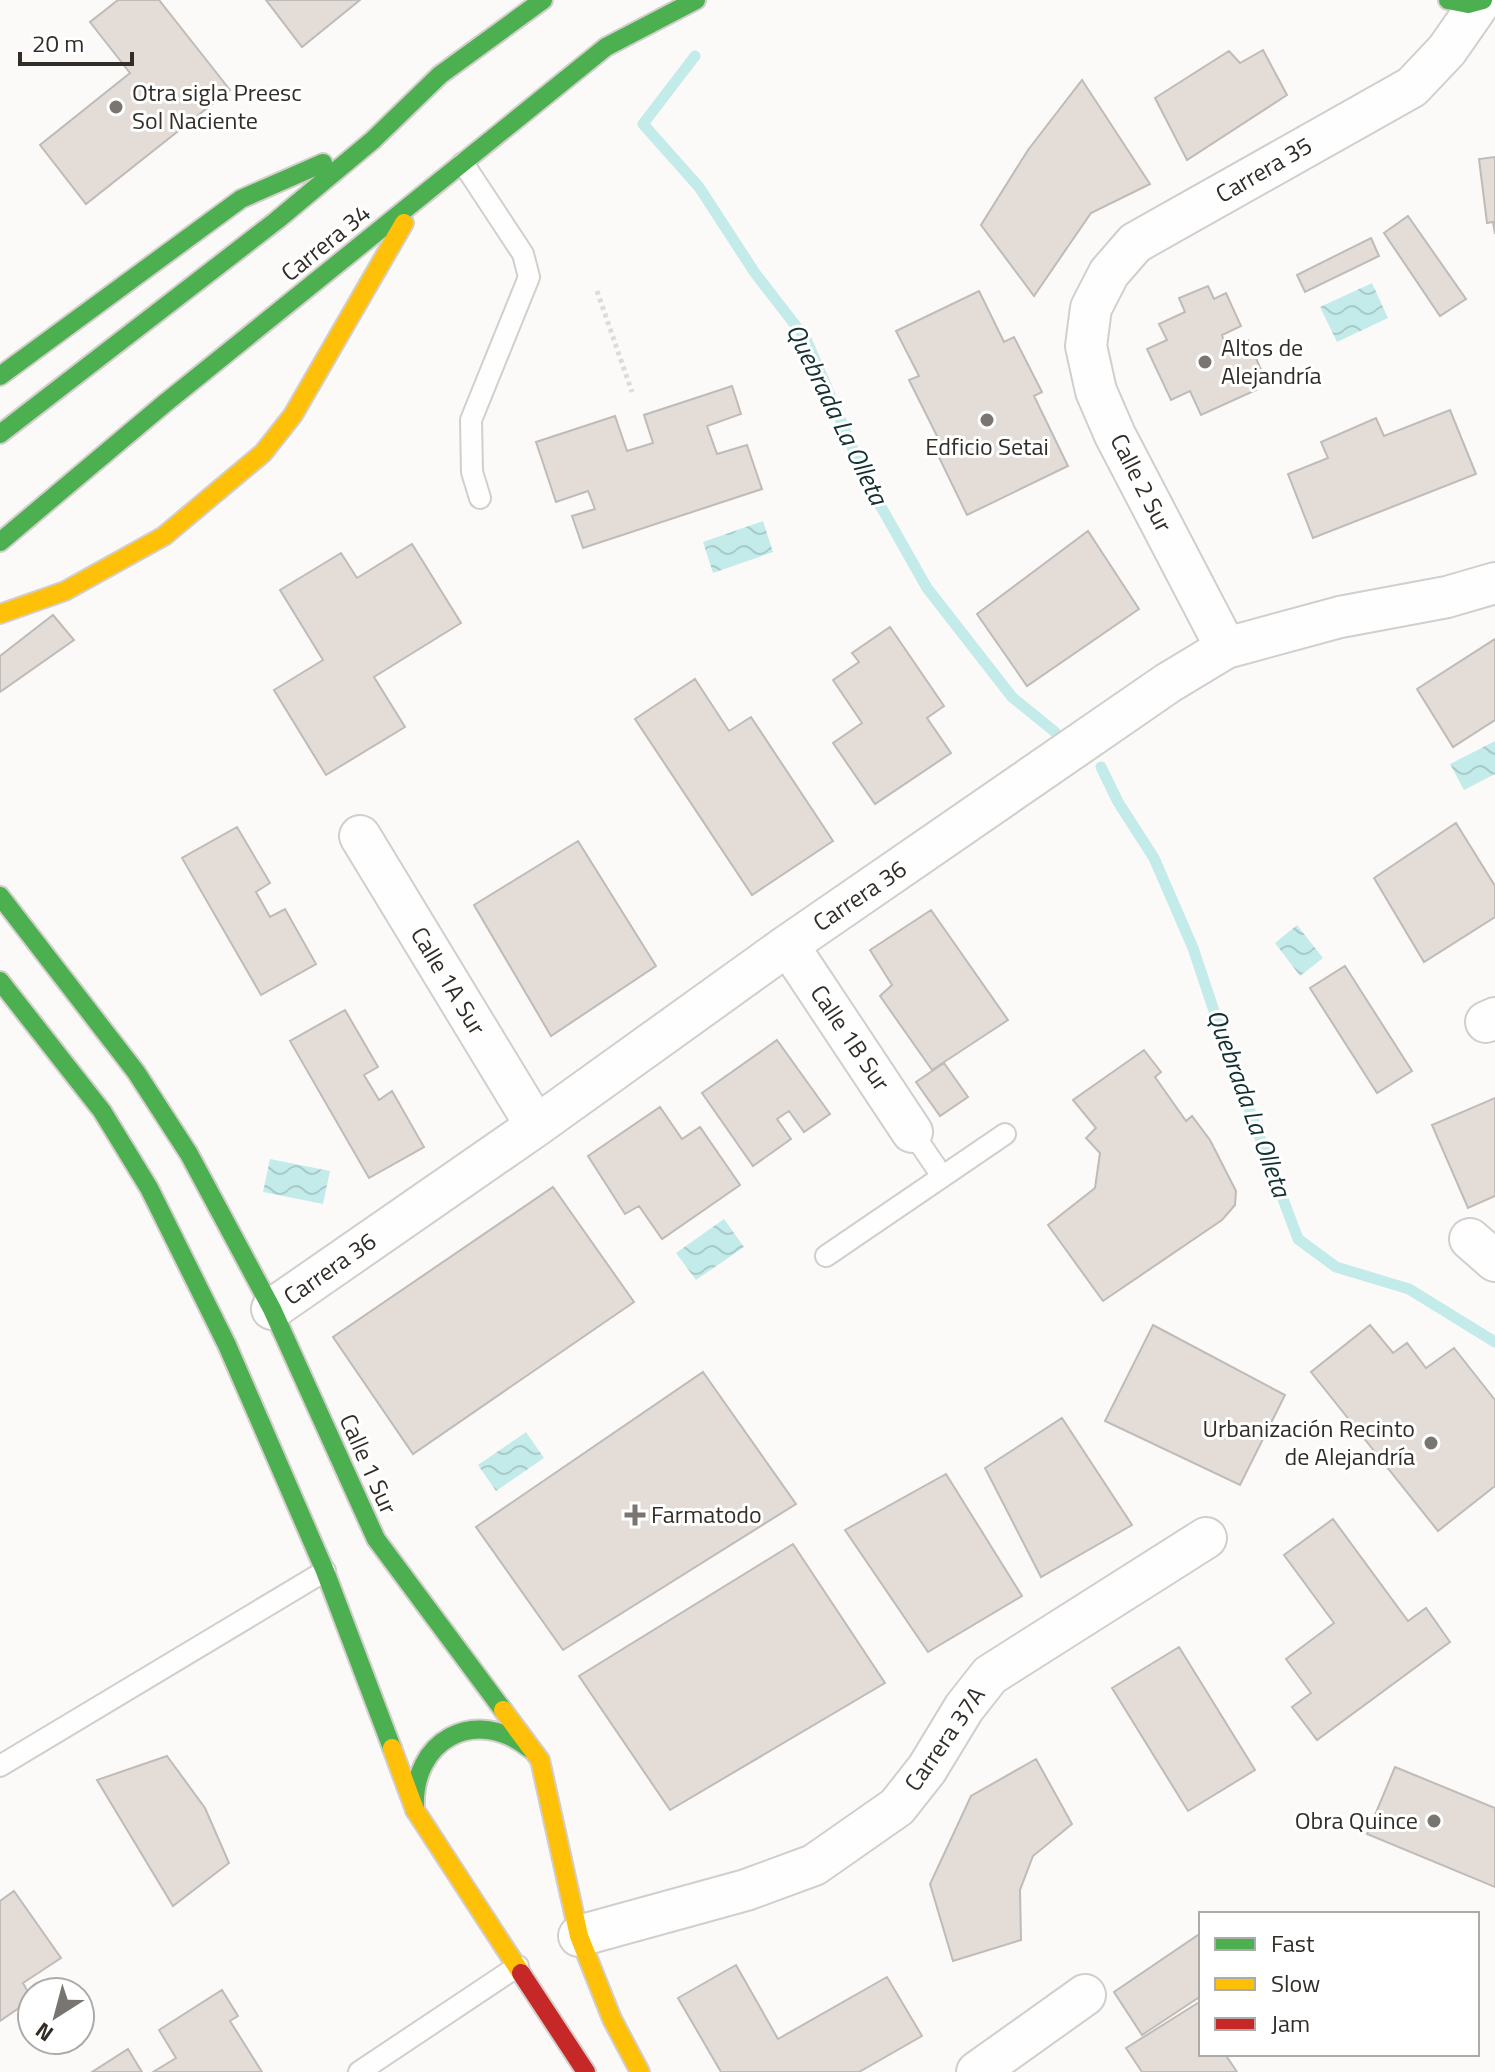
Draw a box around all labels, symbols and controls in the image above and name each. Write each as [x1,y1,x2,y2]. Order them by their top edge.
scale bar [20,16,132,66]
text: 20 m [32,25,84,61]
place label: Otra sigla Preesc Sol Naciente [132,74,302,138]
marker: Otra sigla Preesc Sol Naciente [107,98,125,116]
street label: Carrera 35 [1209,127,1318,211]
street label: Carrera 34 [273,195,378,290]
water label: Quebrada La Olleta [777,317,899,513]
place label: Altos de Alejandría [1221,329,1321,393]
marker: Altos de Alejandría [1196,353,1214,371]
marker: Edficio Setai [978,411,996,429]
street label: Calle 2 Sur [1102,427,1182,538]
place label: Edficio Setai [925,428,1049,464]
street label: Carrera 36 [805,851,913,940]
street label: Calle 1A Sur [402,920,495,1041]
street label: Calle 1B Sur [802,977,900,1098]
water label: Quebrada La Olleta [1197,1003,1302,1204]
street label: Carrera 36 [276,1223,383,1313]
street label: Calle 1 Sur [331,1408,407,1519]
place label: Urbanización Recinto de Alejandría [1203,1410,1415,1474]
marker: Urbanización Recinto de Alejandría [1422,1434,1440,1452]
place label: Farmatodo [651,1496,762,1532]
marker: Farmatodo [626,1506,644,1524]
street label: Carrera 37A [895,1679,993,1798]
place label: Obra Quince [1295,1802,1418,1838]
marker: Obra Quince [1425,1812,1443,1830]
legend [1199,1912,1479,2056]
text: Fast [1271,1925,1315,1961]
text: Slow [1271,1965,1320,2001]
north arrow [16,1976,96,2056]
text: Jam [1271,2005,1310,2041]
text: N [28,2014,60,2050]

